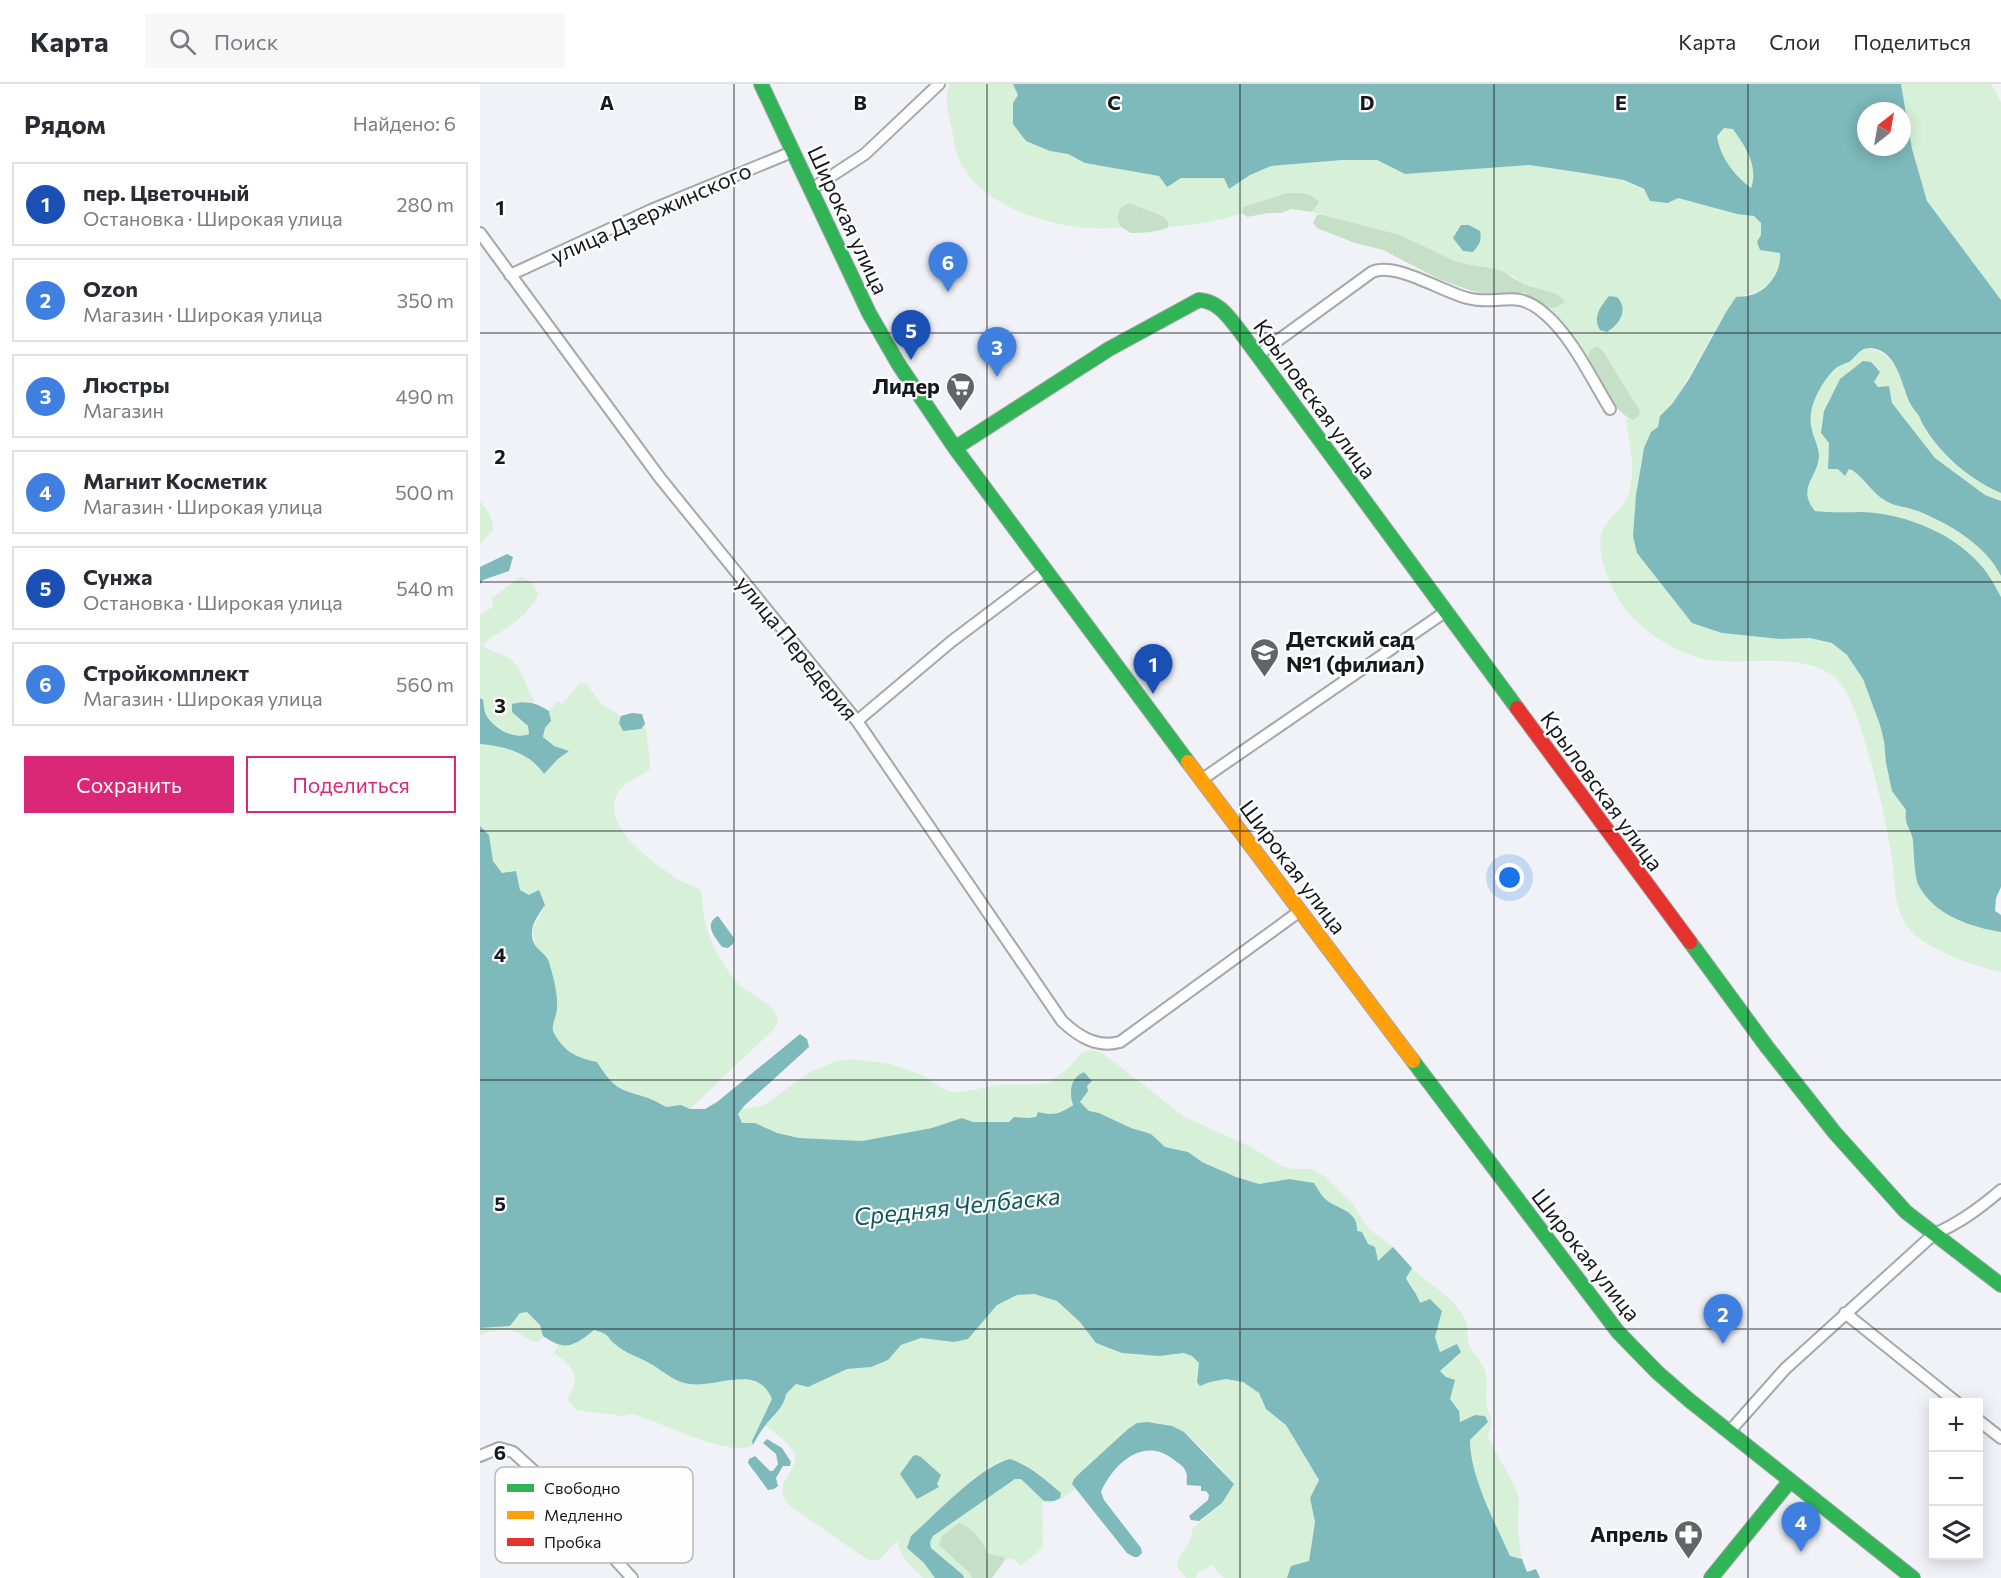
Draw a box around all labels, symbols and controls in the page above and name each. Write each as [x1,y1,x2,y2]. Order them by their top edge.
search box [145,14,565,68]
text: Карта [30,24,109,58]
icon: search [166,25,199,58]
text: Поиск [214,28,278,55]
text: Карта [1678,29,1736,54]
text: Слои [1769,29,1820,54]
text: Поделиться [1853,29,1971,54]
text: A [600,90,614,114]
text: B [853,90,867,114]
text: C [1107,90,1121,114]
text: D [1360,90,1374,114]
text: E [1615,90,1627,114]
north arrow [1857,102,1911,156]
text: Рядом [24,108,106,139]
text: Найдено: 6 [353,111,456,135]
street label: Широкая улица [802,141,895,298]
street label: улица Дзержинского [546,156,755,269]
text: пер. Цветочный [83,179,249,206]
text: 1 [41,192,50,216]
text: 280 m [396,192,454,216]
text: 1 [495,195,505,219]
text: Остановка · Широкая улица [83,206,343,230]
pin: 6 [928,242,968,292]
text: Ozon [83,275,138,302]
text: 2 [40,288,51,312]
text: 350 m [397,288,454,312]
text: Магазин · Широкая улица [83,302,323,326]
pin: 5 [892,310,930,360]
street label: Крыловская улица [1248,313,1382,484]
pin: 3 [978,328,1016,377]
supermarket icon: Лидер [945,370,977,412]
text: Люстры [83,371,170,398]
place label: Лидер [872,372,940,399]
text: 3 [40,384,51,408]
text: 490 m [396,384,454,408]
text: Магазин [83,398,164,422]
text: 2 [494,444,506,468]
text: Магнит Косметик [83,467,267,494]
text: 4 [39,480,52,504]
text: 500 m [395,480,454,504]
text: Магазин · Широкая улица [83,494,323,518]
text: Сунжа [83,563,153,590]
street label: улица Передерия [731,570,864,726]
text: 5 [40,576,51,600]
text: 540 m [396,576,454,600]
text: Остановка · Широкая улица [83,590,343,614]
place label: Детский сад №1 (филиал) [1286,625,1425,677]
school or university icon: Детский сад №1 (филиал) [1249,636,1281,678]
pin: 1 [1134,644,1172,694]
text: Стройкомплект [83,659,249,686]
text: 6 [39,672,52,696]
text: 560 m [396,672,454,696]
text: Магазин · Широкая улица [83,686,323,710]
text: 3 [494,693,506,717]
street label: Крыловская улица [1535,705,1669,876]
button: Сохранить [24,756,234,813]
button: Поделиться [246,756,456,813]
street label: Широкая улица [1234,794,1353,939]
your location [1495,863,1524,892]
text: 4 [494,942,506,966]
water label: Средняя Челбаска [852,1180,1062,1231]
street label: Широкая улица [1526,1183,1647,1326]
text: 5 [494,1191,506,1215]
pin: 2 [1704,1294,1742,1344]
map controls [1929,1398,1983,1560]
button: + [1929,1398,1983,1452]
text: 6 [494,1440,506,1464]
button: − [1929,1452,1983,1506]
legend [495,1467,693,1563]
text: Свободно [544,1478,620,1497]
pin: 4 [1782,1502,1820,1552]
text: Медленно [544,1505,623,1524]
button: layers [1929,1506,1983,1560]
pharmacy icon: Апрель [1673,1518,1705,1560]
place label: Апрель [1590,1520,1668,1547]
text: Пробка [544,1532,601,1551]

